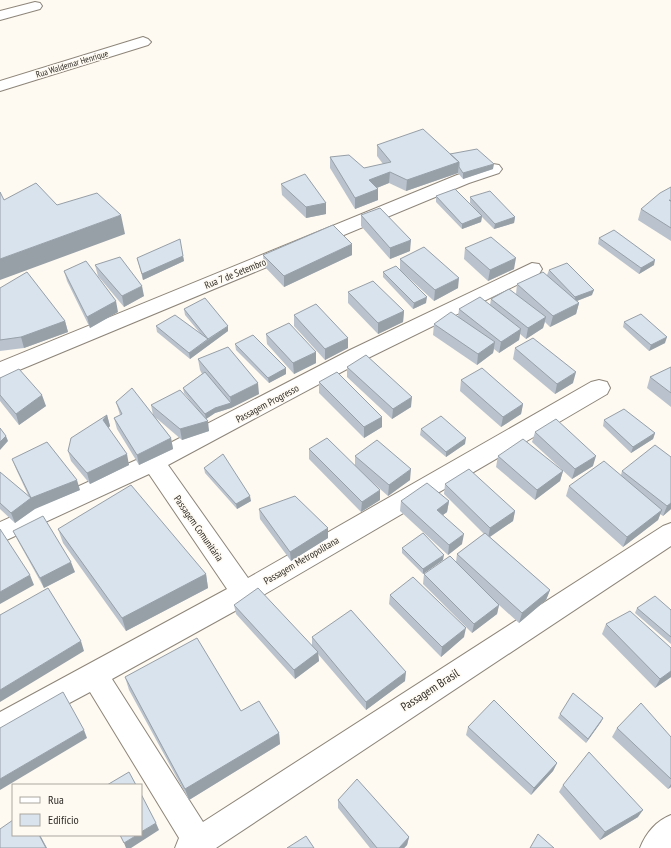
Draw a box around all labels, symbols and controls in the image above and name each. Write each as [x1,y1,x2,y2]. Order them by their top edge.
street label: Rua Waldemar Henrique [34,47,110,80]
street label: Rua 7 de Setembro [203,255,268,292]
street label: Passagem Progresso [233,381,301,426]
street label: Passagem Comunitária [171,493,226,564]
street label: Passagem Metropolitana [261,534,341,587]
street label: Passagem Brasil [398,665,462,714]
legend [12,784,142,836]
text: Rua [48,792,64,807]
text: Edifício [48,812,79,827]

